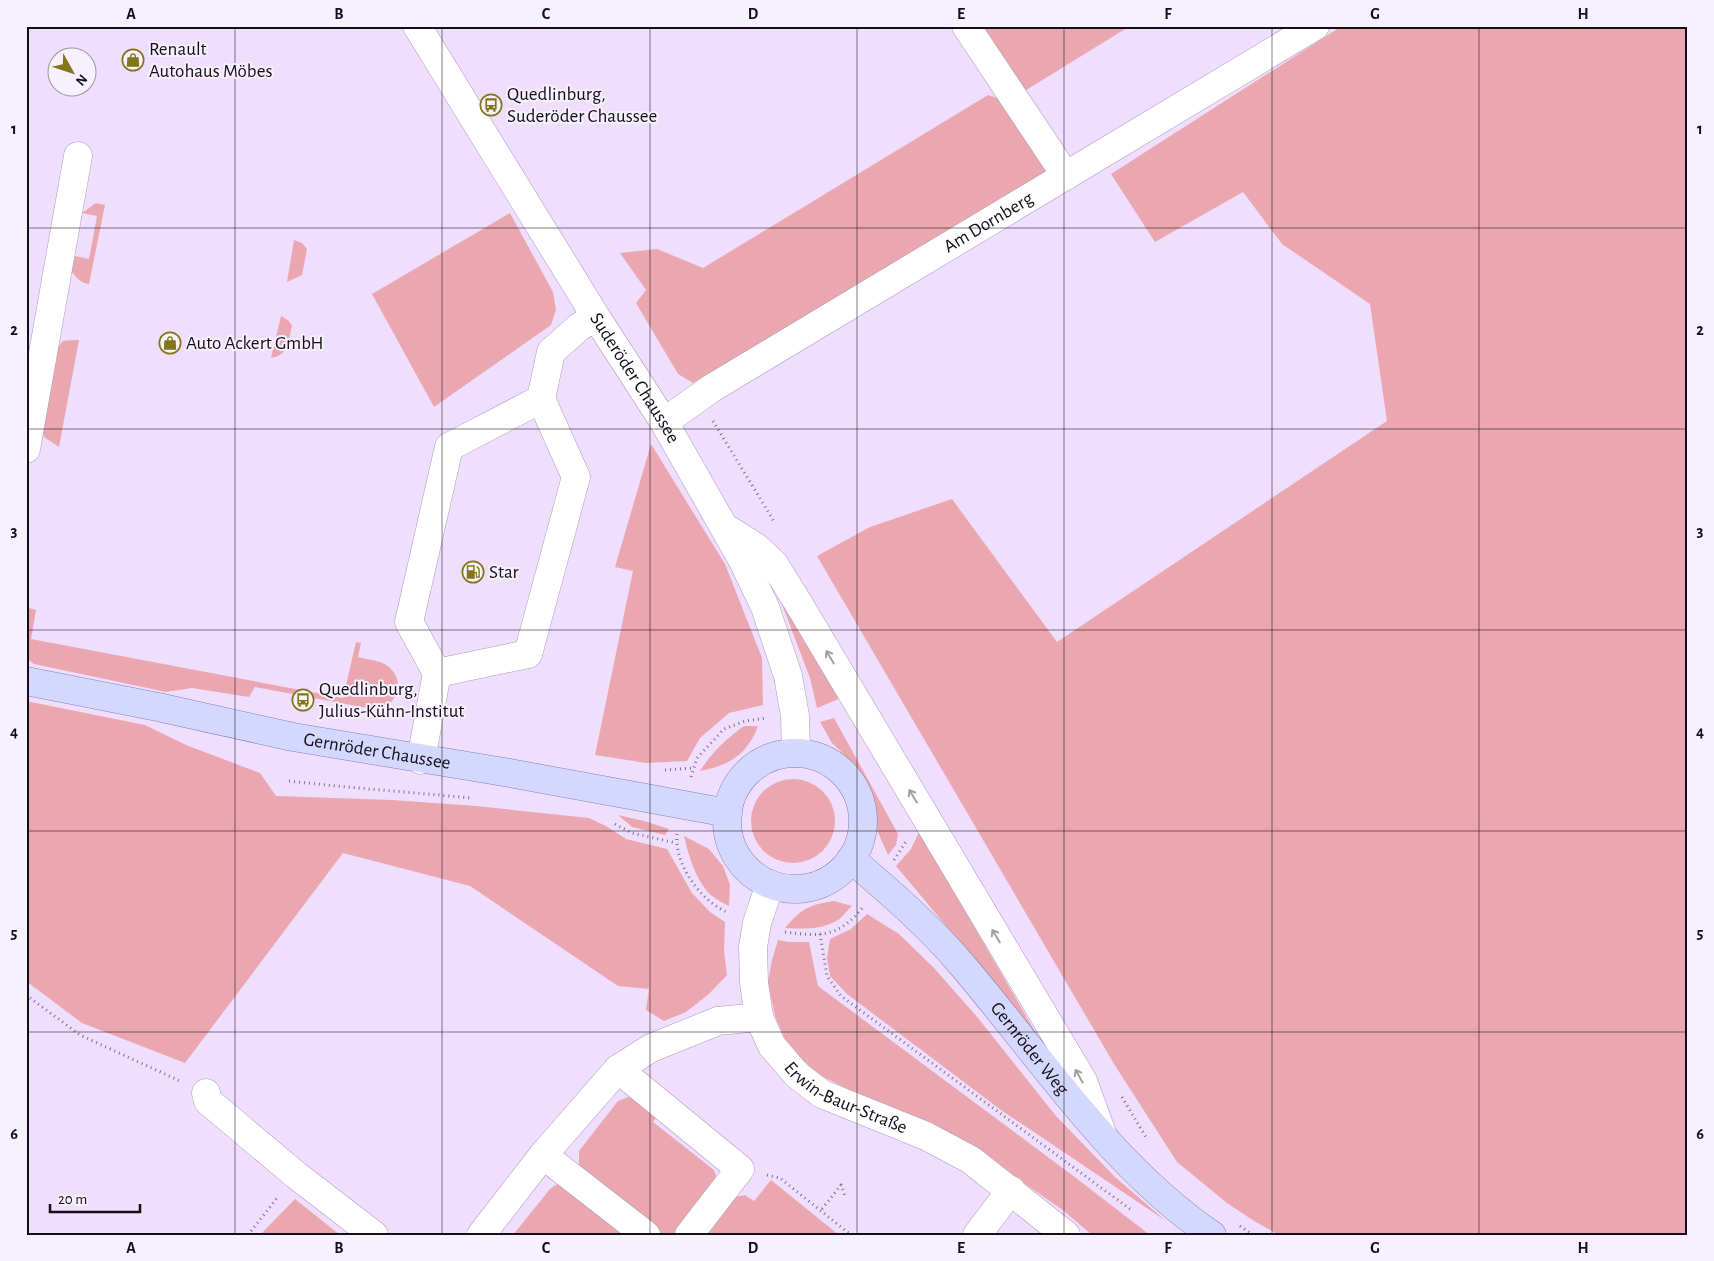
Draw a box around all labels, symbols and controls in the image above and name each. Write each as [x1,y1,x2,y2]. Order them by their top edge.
text: A [126,6,136,22]
text: B [334,6,344,22]
text: C [542,6,551,22]
text: D [748,6,759,22]
text: E [957,6,965,22]
text: F [1164,6,1172,22]
text: G [1370,6,1380,22]
text: H [1577,6,1589,22]
place label: Renault Autohaus Möbes [149,40,272,81]
north arrow [48,48,98,98]
shop icon: Renault Autohaus Möbes [121,48,145,72]
text: N [73,71,90,88]
place label: Quedlinburg, Suderöder Chaussee [507,85,657,126]
bus stop icon: Quedlinburg, Suderöder Chaussee [479,93,503,117]
text: 1 [11,121,17,137]
text: 1 [1697,121,1703,137]
street label: Am Dornberg [940,188,1037,256]
street label: Suderöder Chaussee [586,309,683,446]
text: 2 [10,322,18,338]
text: 2 [1696,322,1704,338]
shop icon: Auto Ackert GmbH [158,331,182,355]
place label: Auto Ackert GmbH [186,334,324,353]
text: 3 [11,523,18,539]
text: 3 [1697,523,1704,539]
fuel station icon: Star [461,560,485,584]
place label: Star [489,563,519,582]
one-way arrow [824,650,834,664]
place label: Quedlinburg, Julius-Kühn-Institut [319,680,464,721]
bus stop icon: Quedlinburg, Julius-Kühn-Institut [291,688,315,712]
text: 4 [10,724,18,740]
text: 4 [1696,724,1704,740]
street label: Gernröder Chaussee [302,729,452,772]
one-way arrow [907,790,917,804]
text: 5 [11,925,18,941]
text: 5 [1697,925,1704,941]
one-way arrow [991,929,1001,943]
street label: Gernröder Weg [987,998,1073,1099]
street label: Erwin-Baur-Straße [780,1058,910,1137]
one-way arrow [1074,1069,1084,1083]
text: 6 [10,1126,18,1142]
text: 6 [1696,1126,1704,1142]
scale bar [50,1181,140,1213]
text: 20 m [58,1192,87,1207]
text: A [126,1240,136,1256]
text: B [334,1240,344,1256]
text: C [542,1240,551,1256]
text: D [748,1240,759,1256]
text: E [957,1240,965,1256]
text: F [1164,1240,1172,1256]
text: G [1370,1240,1380,1256]
text: H [1577,1240,1589,1256]

